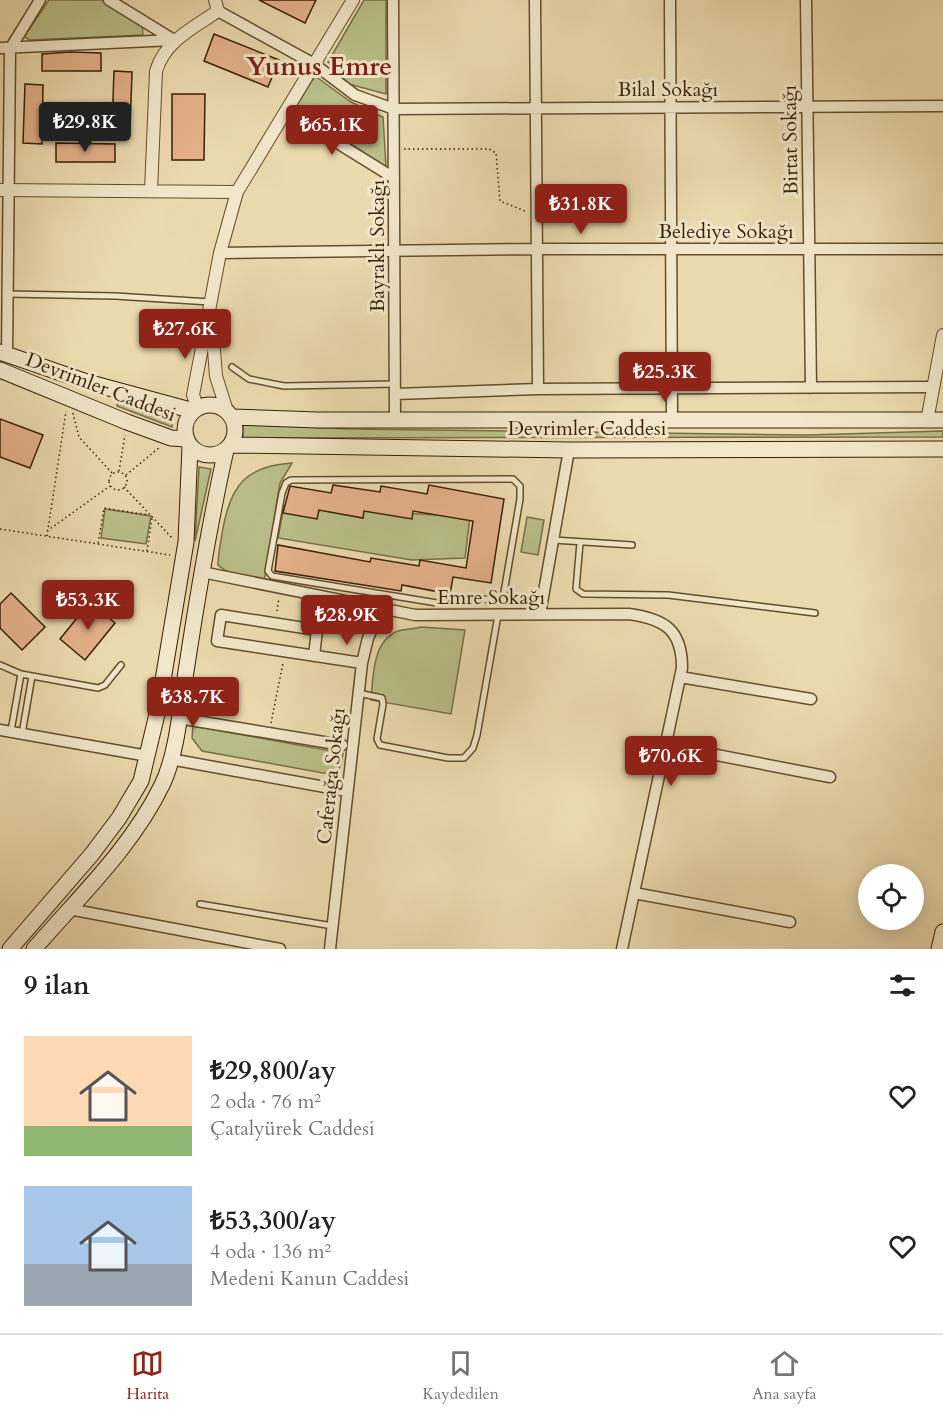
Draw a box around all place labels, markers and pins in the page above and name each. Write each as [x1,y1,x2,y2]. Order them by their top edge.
pin: ₺29.8K [36,102,134,153]
pin: ₺65.1K [283,105,381,156]
pin: ₺31.8K [532,184,630,235]
pin: ₺27.6K [136,309,234,360]
pin: ₺25.3K [616,352,714,403]
pin: ₺53.3K [39,580,137,631]
pin: ₺28.9K [298,595,396,646]
pin: ₺38.7K [144,677,242,728]
pin: ₺70.6K [622,736,720,787]

